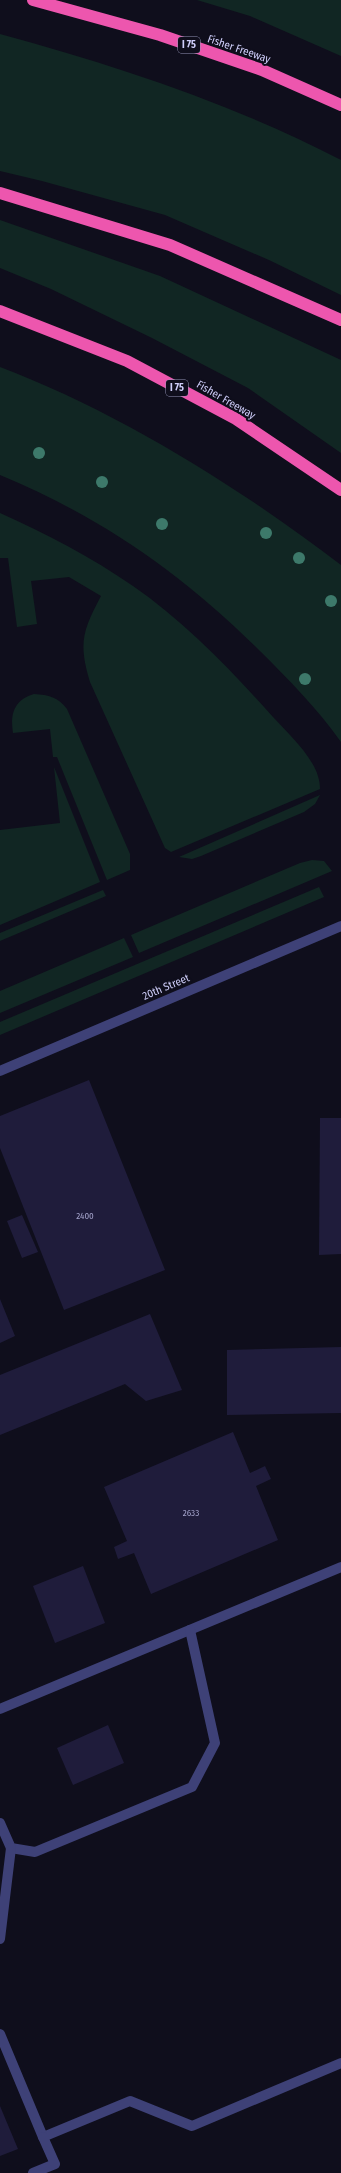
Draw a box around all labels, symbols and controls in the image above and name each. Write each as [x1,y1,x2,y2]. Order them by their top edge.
street label: Fisher Freeway [206,32,272,66]
road number: I 75 [178,37,200,53]
street label: Fisher Freeway [194,378,258,422]
road number: I 75 [166,380,188,396]
street label: 20th Street [141,971,192,1003]
house number: 2400 [76,1211,94,1221]
house number: 2633 [183,1508,199,1518]

